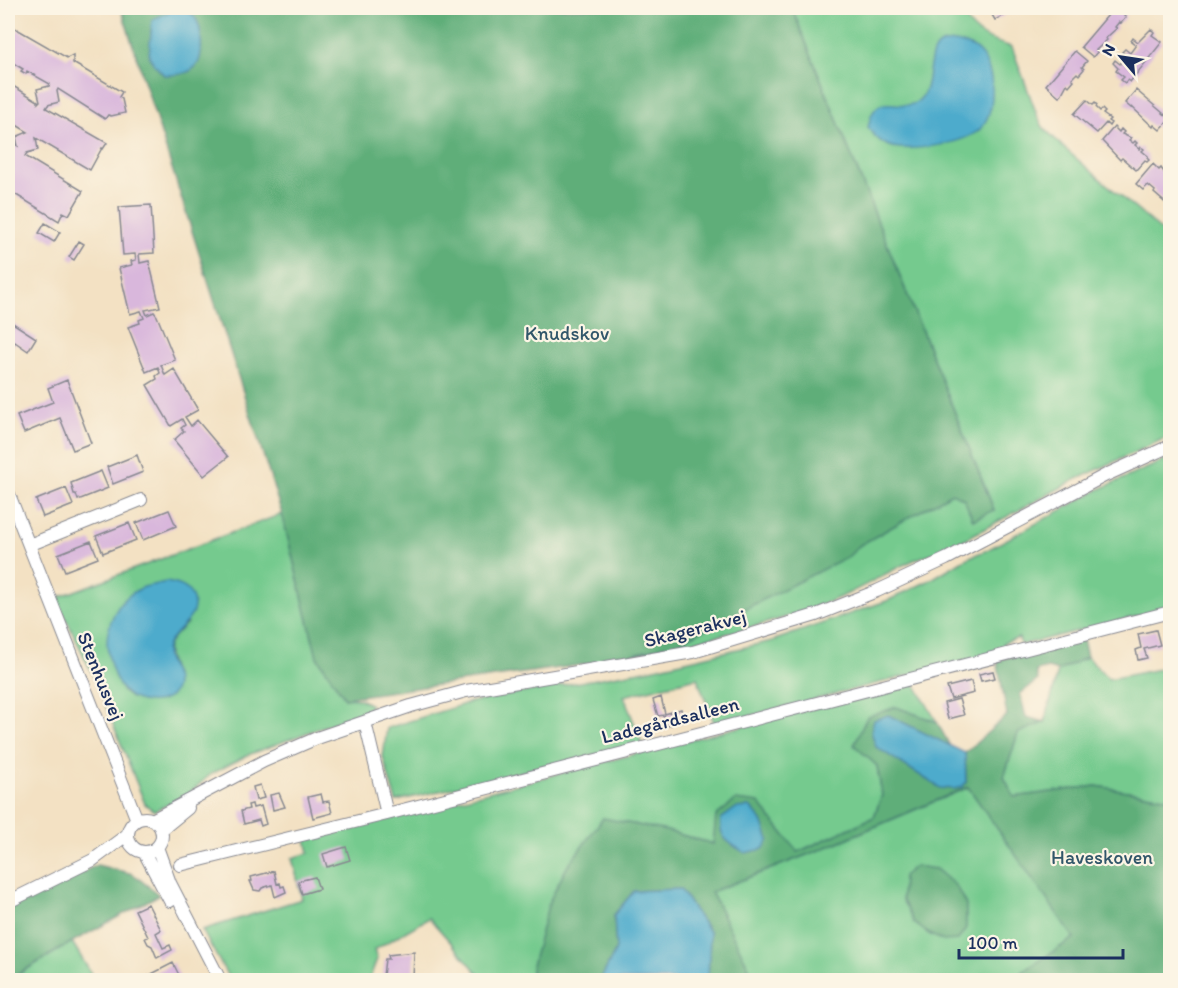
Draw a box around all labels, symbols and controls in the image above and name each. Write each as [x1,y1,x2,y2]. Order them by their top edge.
north arrow [1091,27,1151,87]
text: N [1097,41,1119,59]
park label: Knudskov [525,321,609,345]
street label: Skagerakvej [642,604,748,652]
street label: Stenhusvej [72,628,130,724]
street label: Ladegårdsalleen [599,691,742,749]
park label: Haveskoven [1051,845,1153,869]
scale bar [959,922,1122,960]
text: 100 m [968,932,1018,954]

